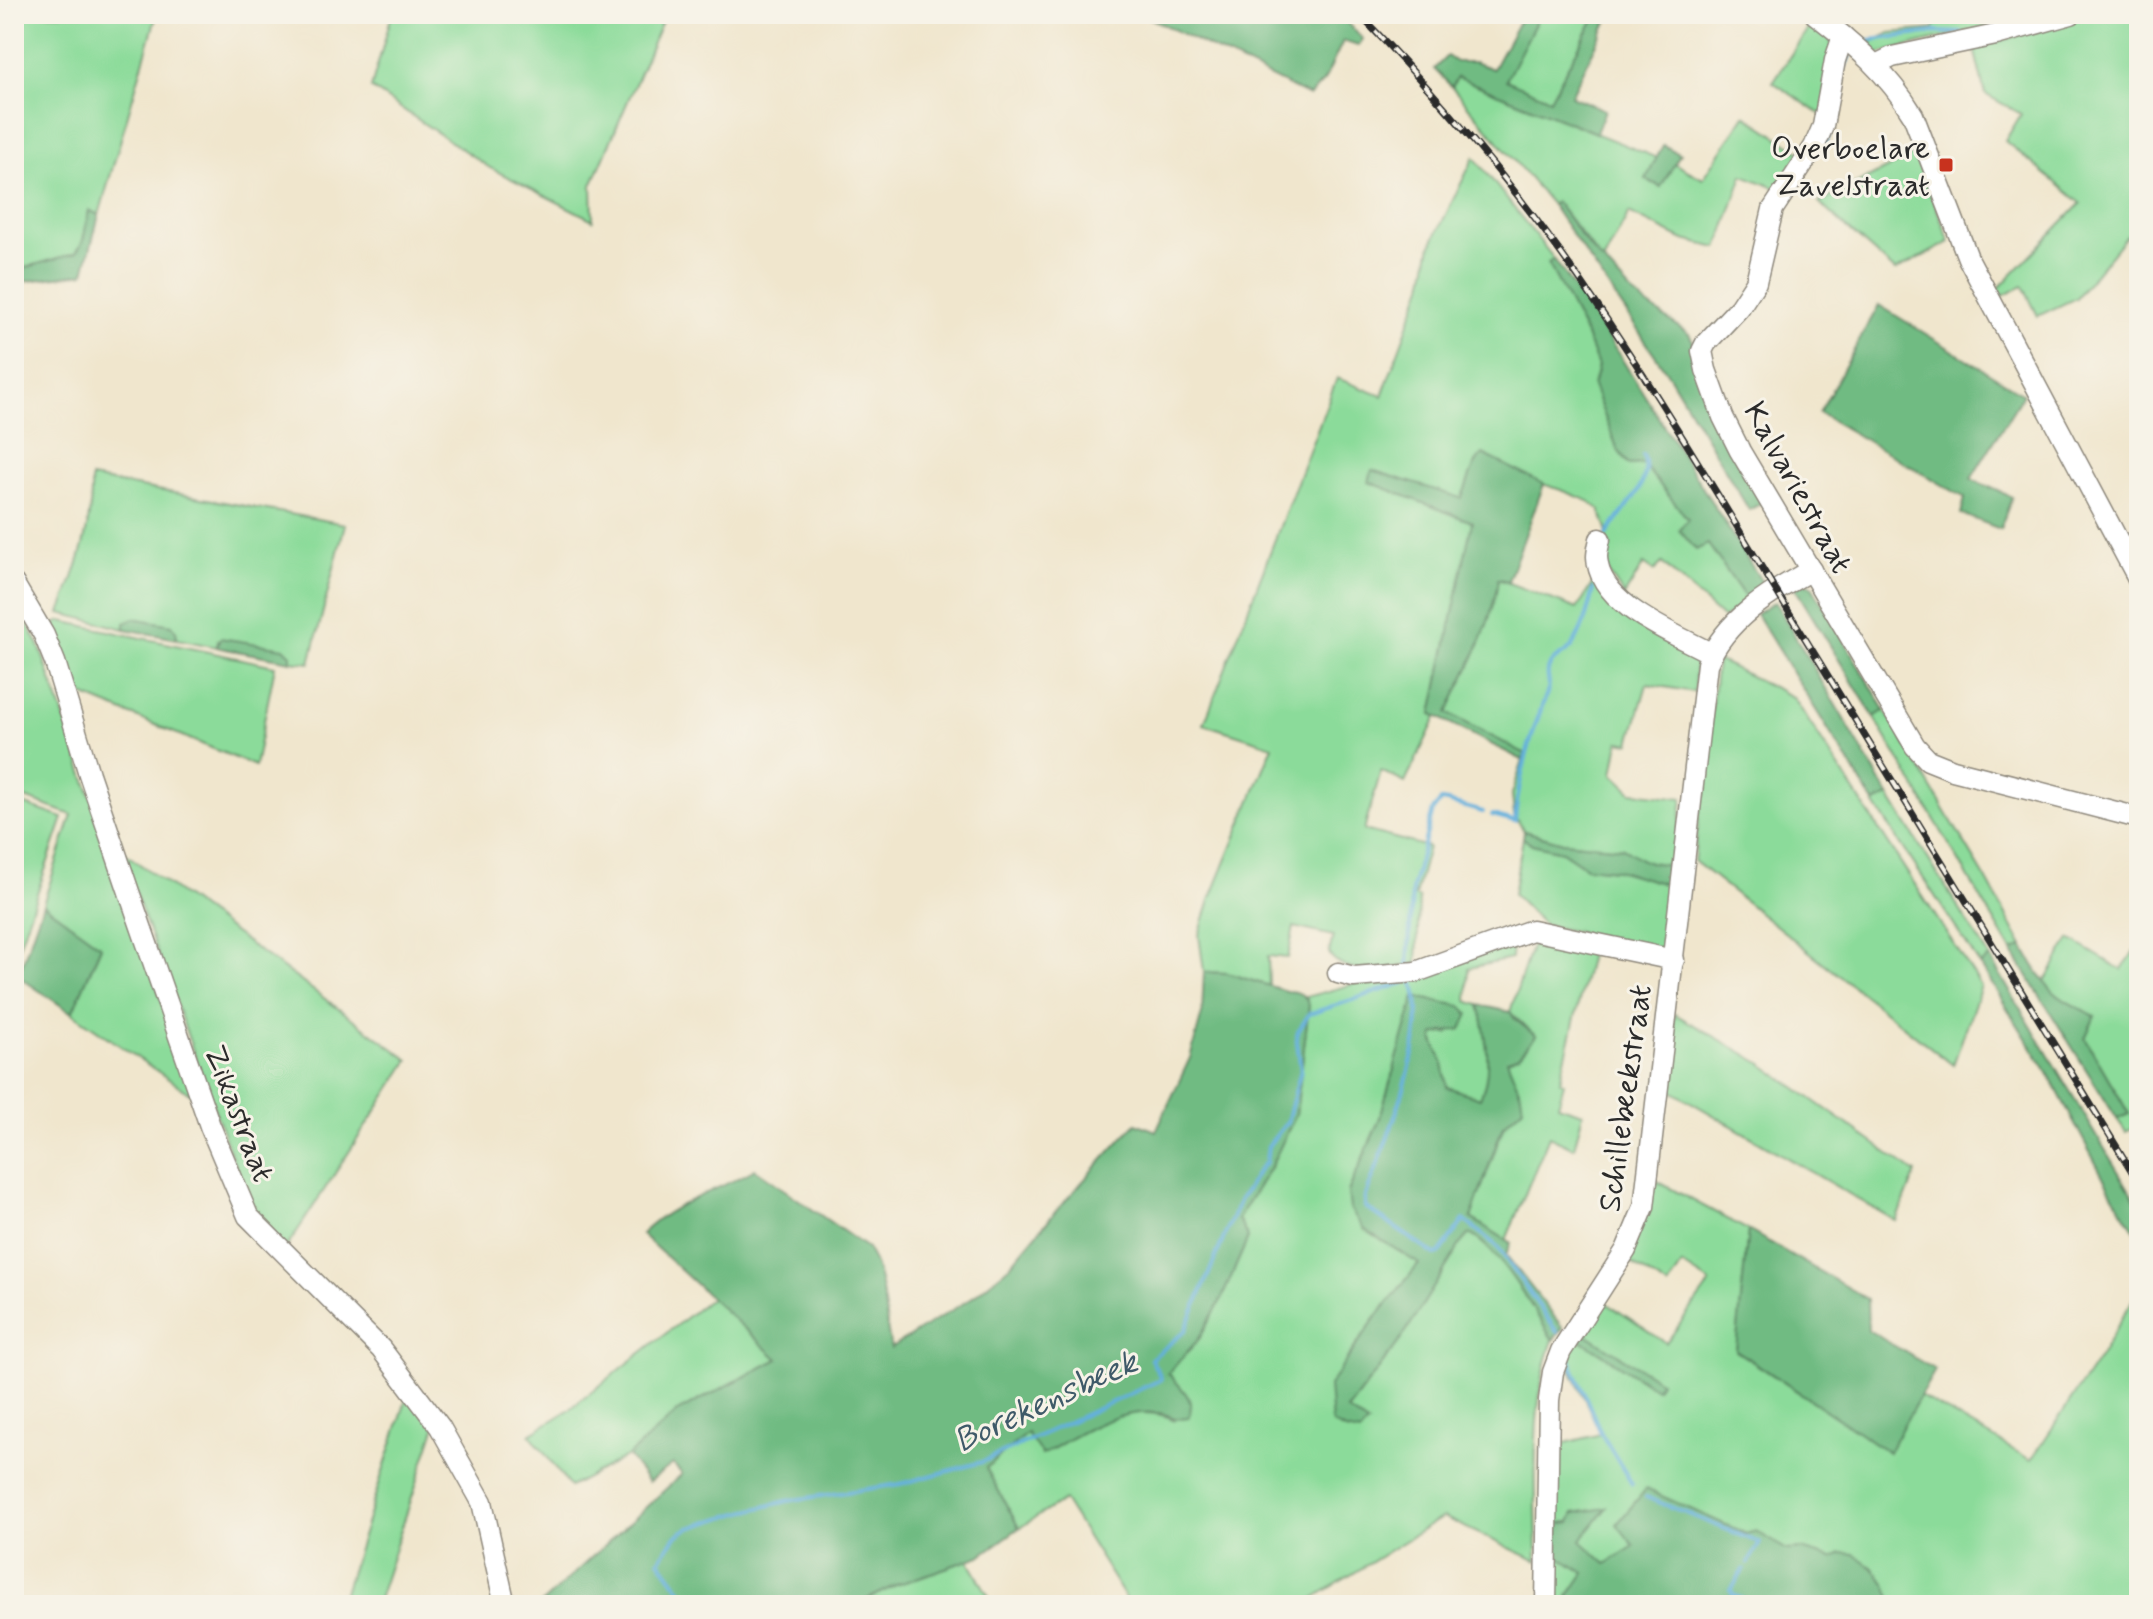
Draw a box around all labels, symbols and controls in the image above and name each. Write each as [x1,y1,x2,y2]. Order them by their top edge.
place label: Overboelare Zavelstraat [1771,128,1930,207]
marker: Overboelare Zavelstraat [1937,156,1955,174]
street label: Kalvariestraat [1733,395,1862,581]
street label: Schillebeekstraat [1589,982,1663,1215]
street label: Zikastraat [193,1039,283,1188]
water label: Borekensbeek [947,1339,1147,1464]

